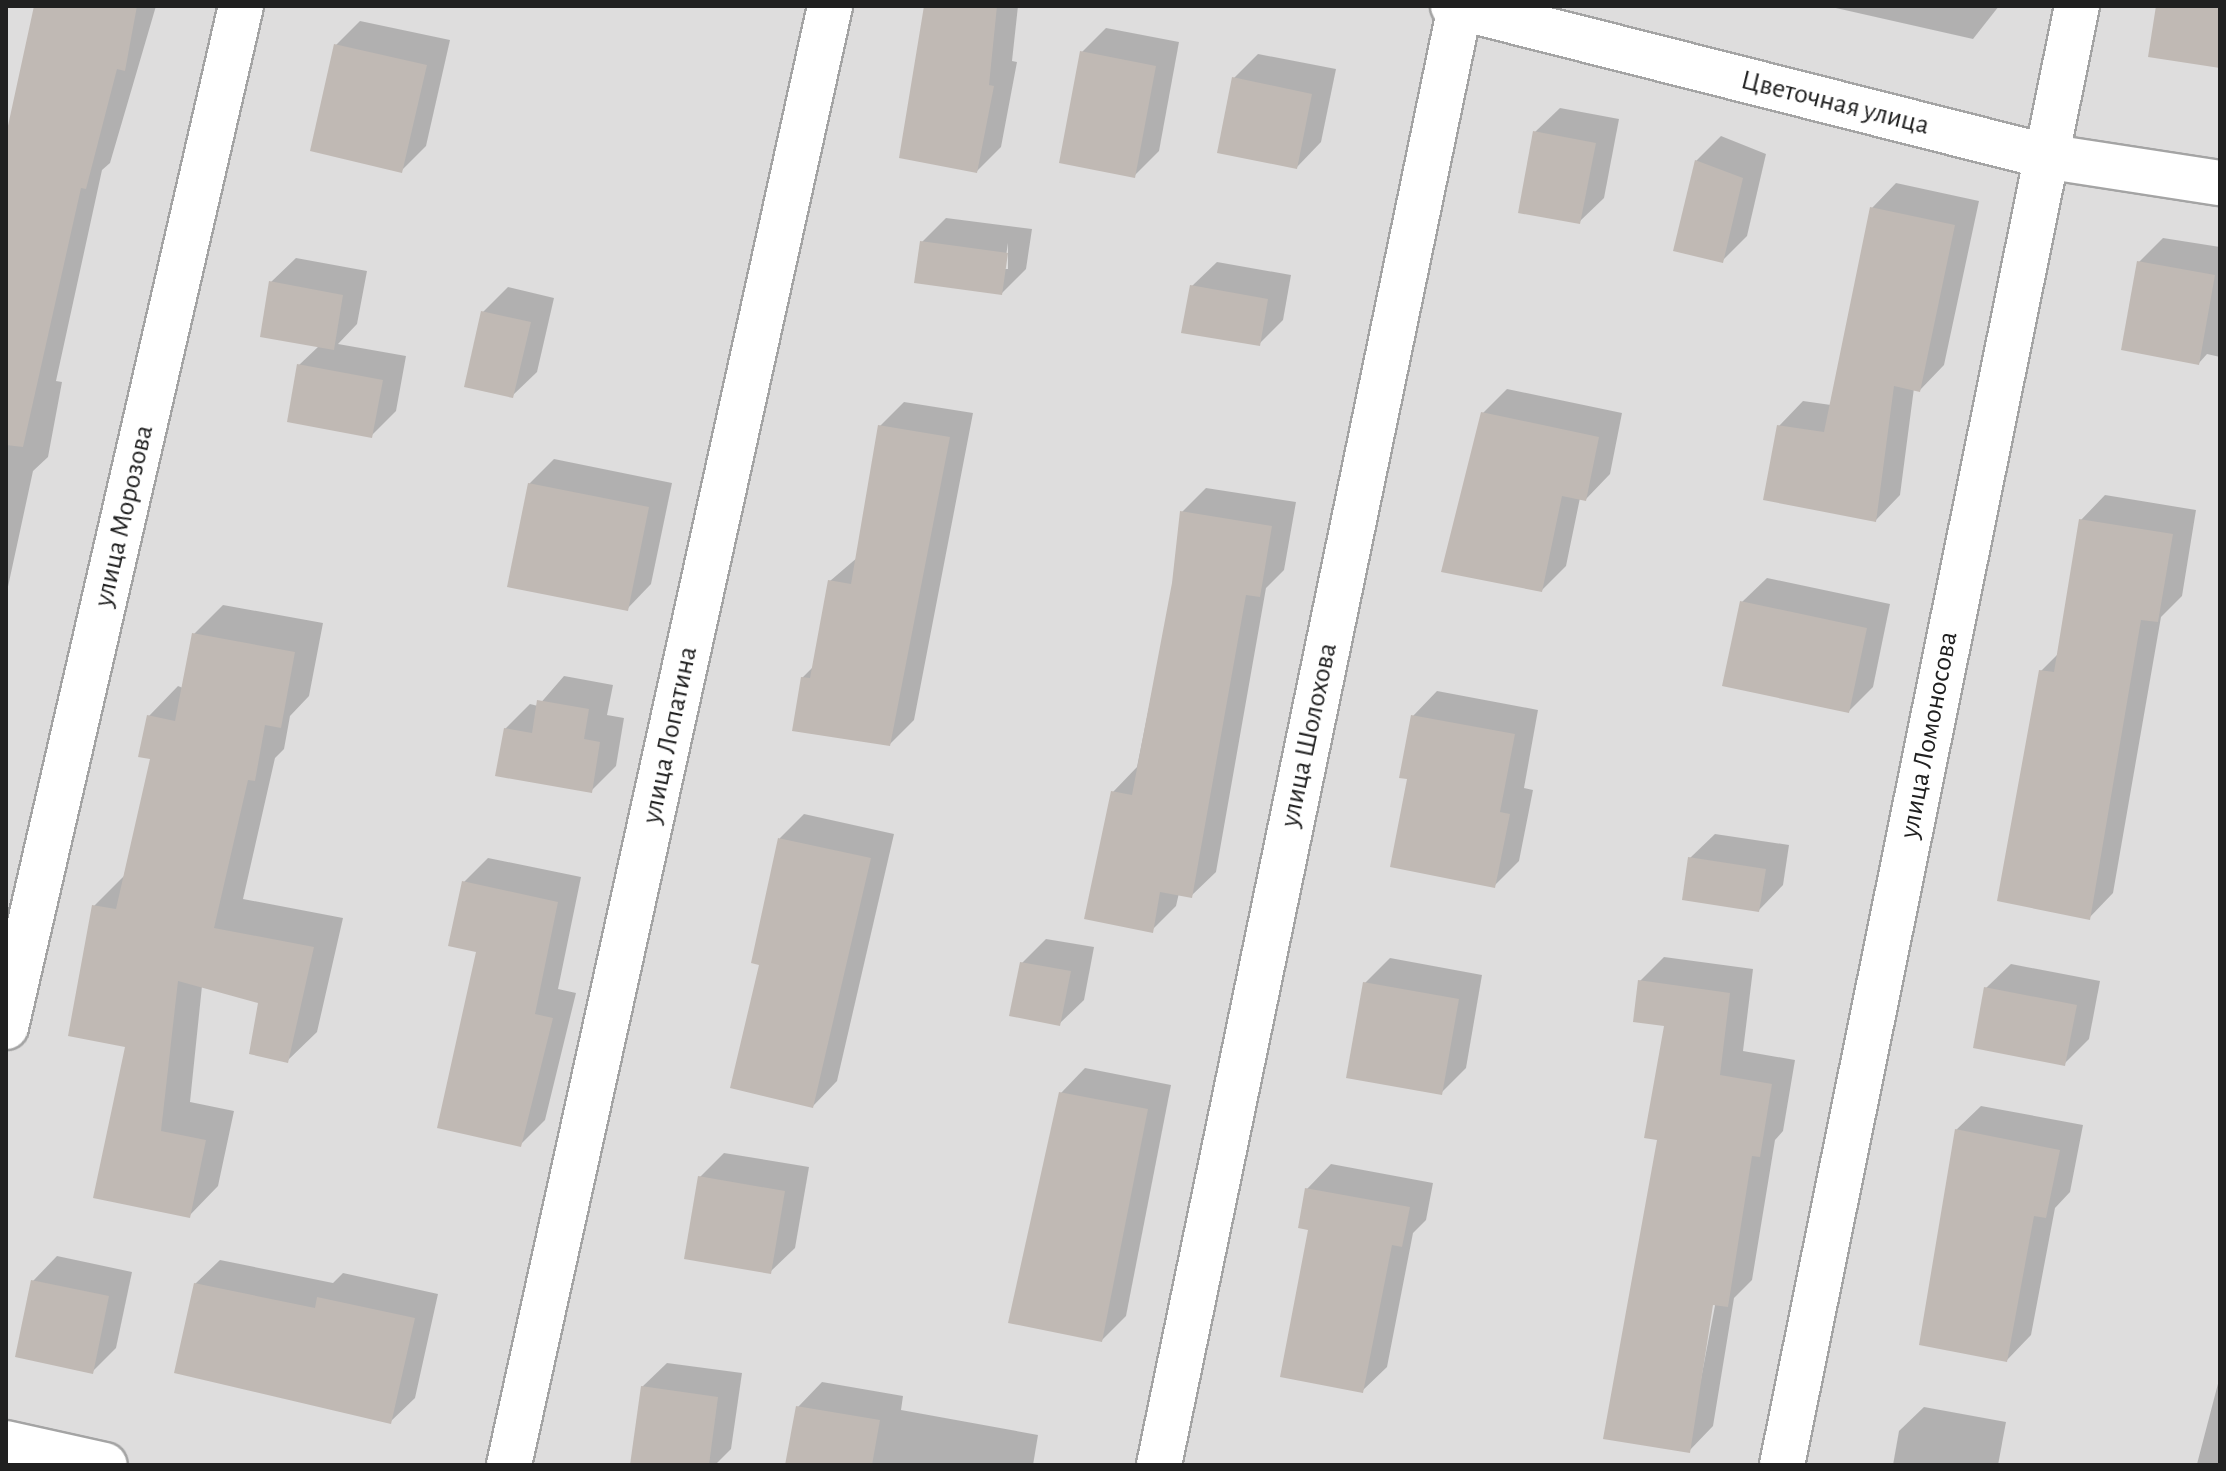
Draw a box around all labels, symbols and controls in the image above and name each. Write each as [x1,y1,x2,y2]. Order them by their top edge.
street label: Цветочная улица [1737,63,1933,143]
street label: улица Морозова [87,422,161,610]
street label: улица Ломоносова [1892,629,1966,841]
street label: улица Шолохова [1273,640,1345,830]
street label: улица Лопатина [635,643,705,827]

